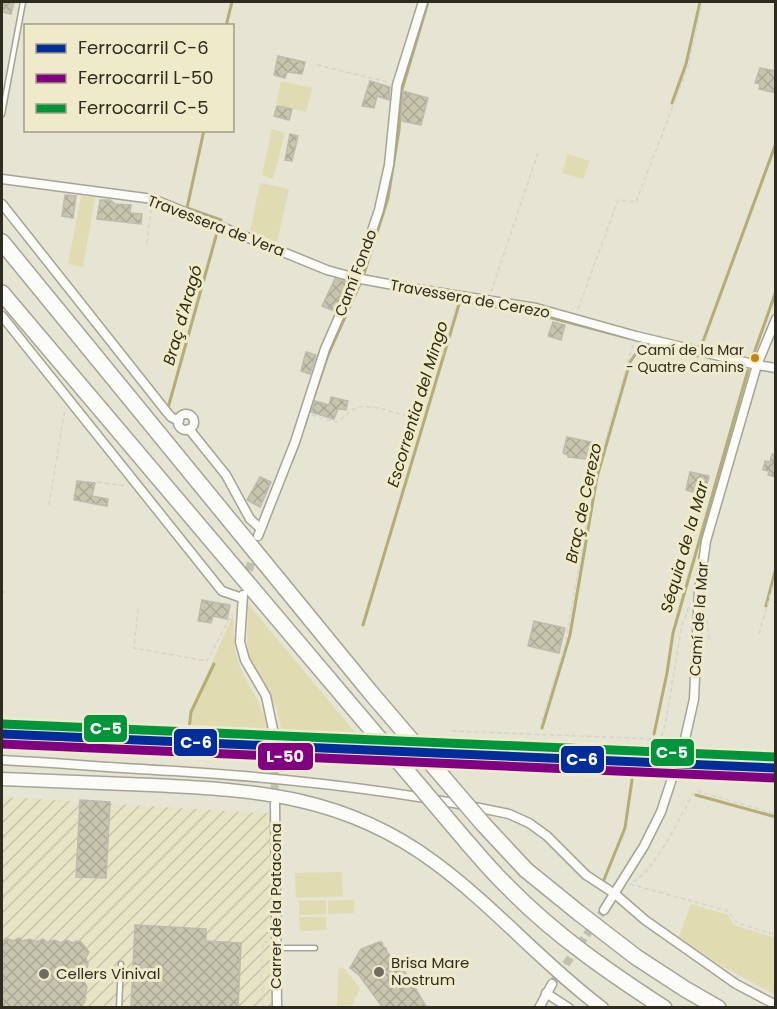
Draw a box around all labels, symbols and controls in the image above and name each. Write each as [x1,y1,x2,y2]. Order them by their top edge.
legend [24,24,234,132]
text: Ferrocarril C-6 [78,35,209,60]
text: Ferrocarril L-50 [78,65,214,90]
text: Ferrocarril C-5 [78,95,208,120]
street label: Travessera de Vera [145,190,288,261]
street label: Camí Fondo [329,226,382,319]
water label: Braç d'Aragó [157,262,208,368]
street label: Travessera de Cerezo [389,274,552,323]
water label: Escorrentia del Mingo [381,318,454,490]
place label: Camí de la Mar - Quatre Camins [626,340,744,377]
marker: Camí de la Mar - Quatre Camins [749,352,761,364]
water label: Braç de Cerezo [560,441,607,565]
water label: Séquia de la Mar [655,478,714,615]
street label: Camí de la Mar [684,561,713,677]
line badge: C-5 [83,714,128,743]
text: C-5 [90,717,122,740]
line badge: C-6 [173,728,218,757]
text: C-6 [180,731,212,754]
line badge: C-5 [650,738,695,767]
text: C-5 [656,741,688,764]
line badge: L-50 [257,742,314,771]
text: L-50 [266,745,304,768]
line badge: C-6 [560,745,605,774]
text: C-6 [566,748,598,771]
street label: Carrer de la Patacona [265,823,286,989]
place label: Brisa Mare Nostrum [391,952,469,990]
place label: Cellers Vinival [56,963,160,984]
marker: Brisa Mare Nostrum [372,965,386,979]
marker: Cellers Vinival [37,967,51,981]

